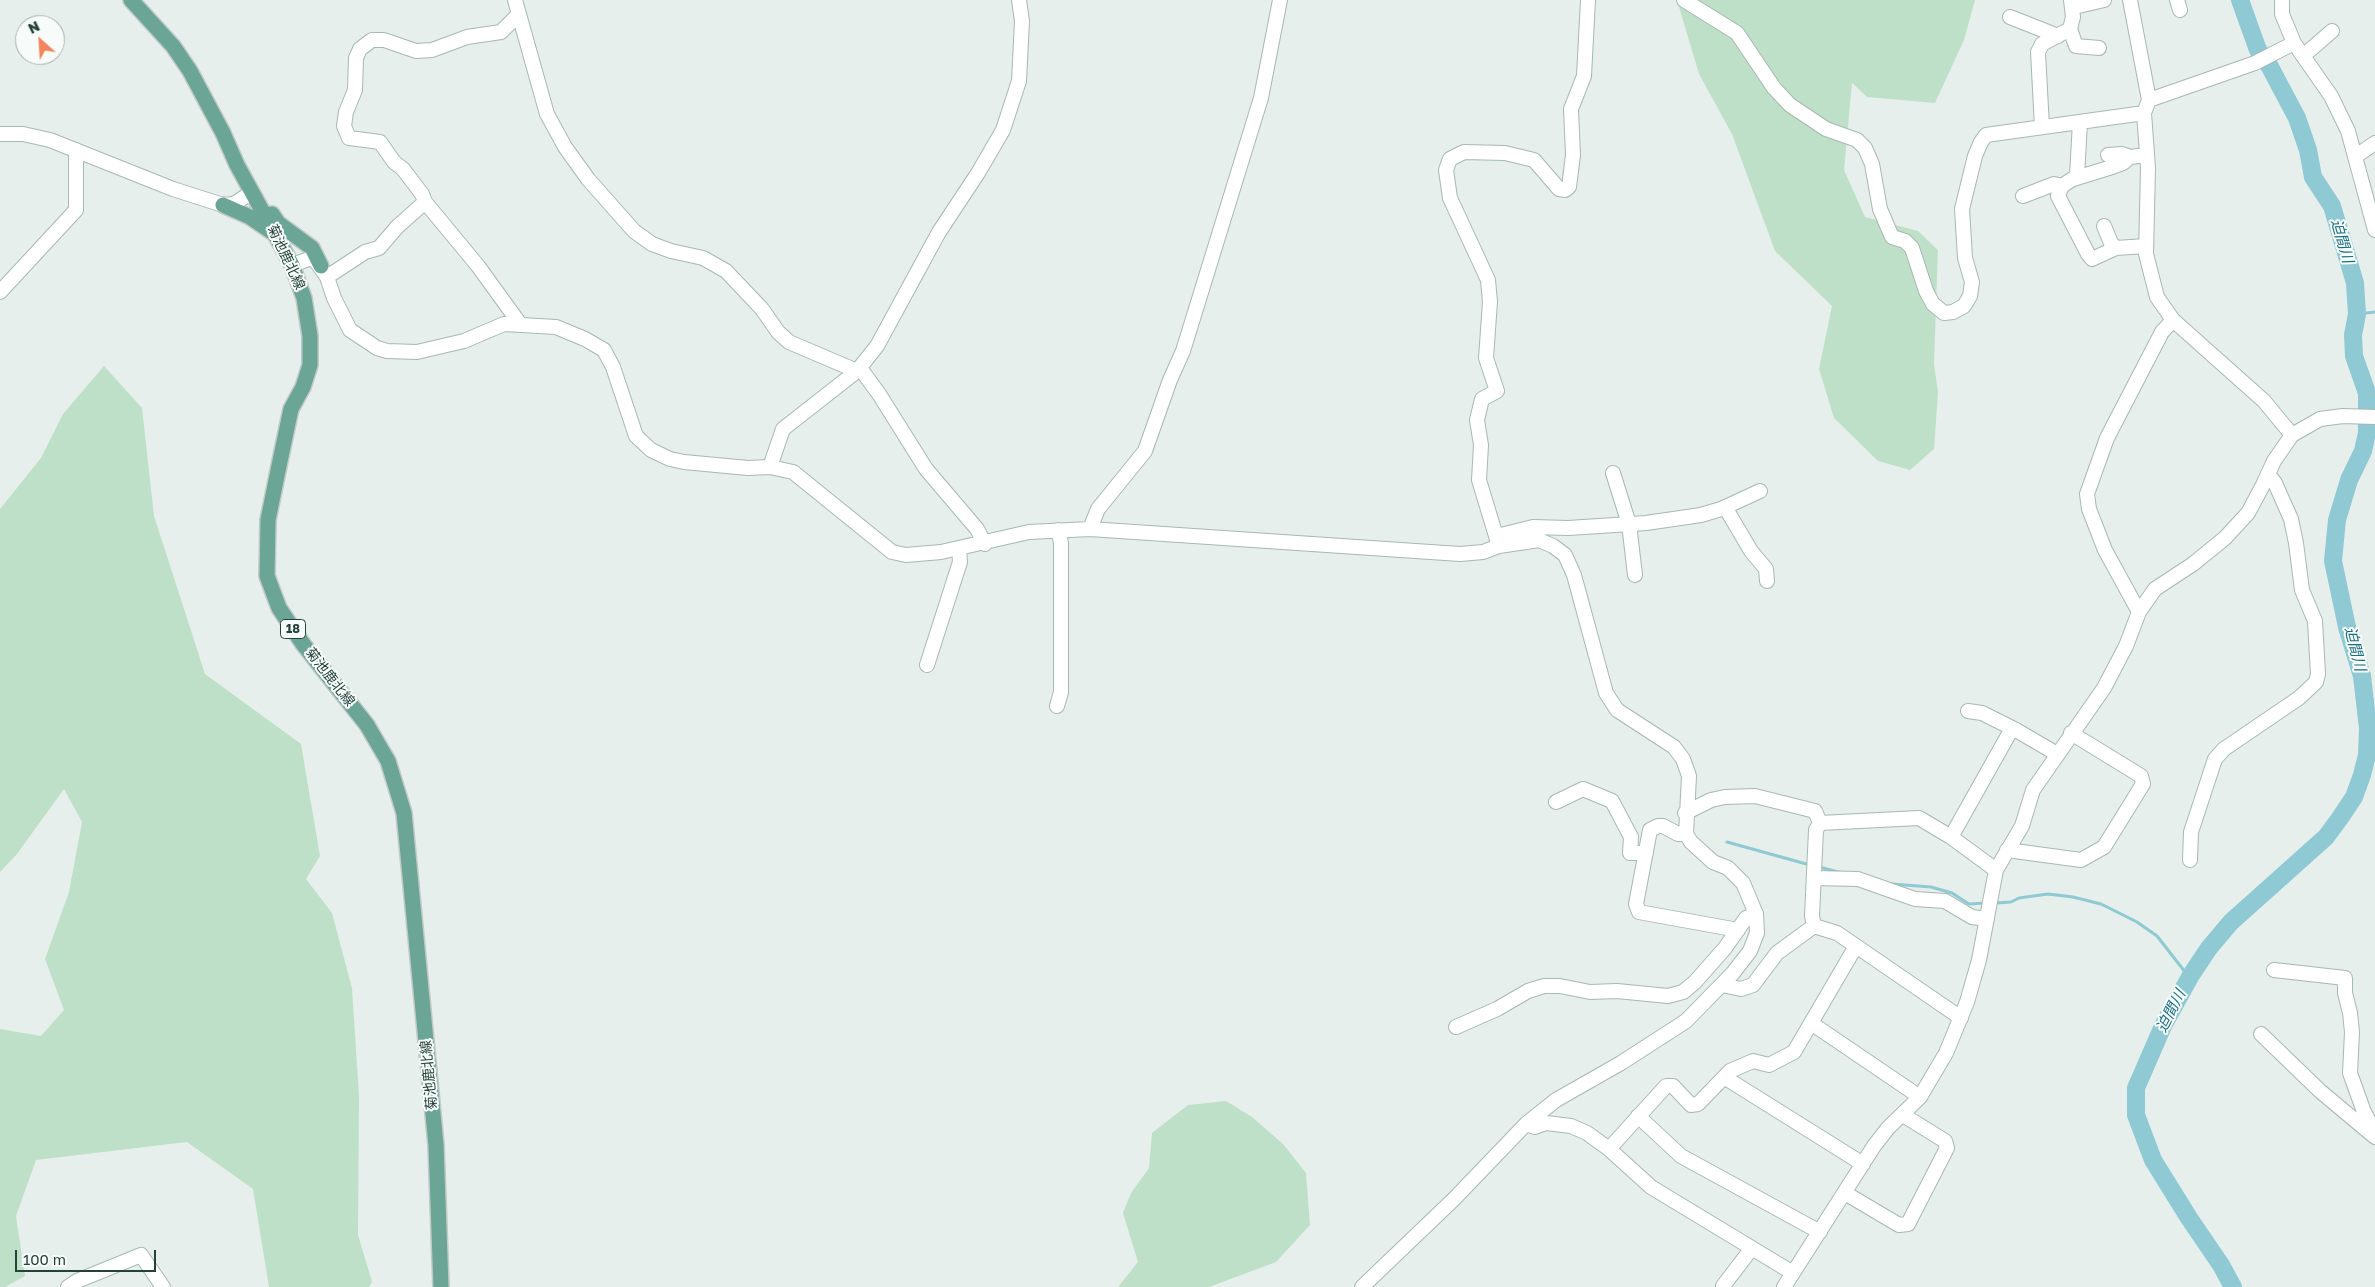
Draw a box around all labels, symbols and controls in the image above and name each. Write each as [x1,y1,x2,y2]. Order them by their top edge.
north arrow [15,15,65,65]
text: N [25,17,42,37]
water label: 迫間川 [2327,217,2357,265]
street label: 菊池鹿北線 [264,222,308,292]
road number: 18 [280,620,306,638]
water label: 迫間川 [2341,625,2369,673]
street label: 菊池鹿北線 [302,644,358,710]
water label: 迫間川 [2153,987,2189,1035]
street label: 菊池鹿北線 [418,1039,440,1111]
scale bar [18,1240,159,1272]
text: 100 m [23,1250,66,1268]

